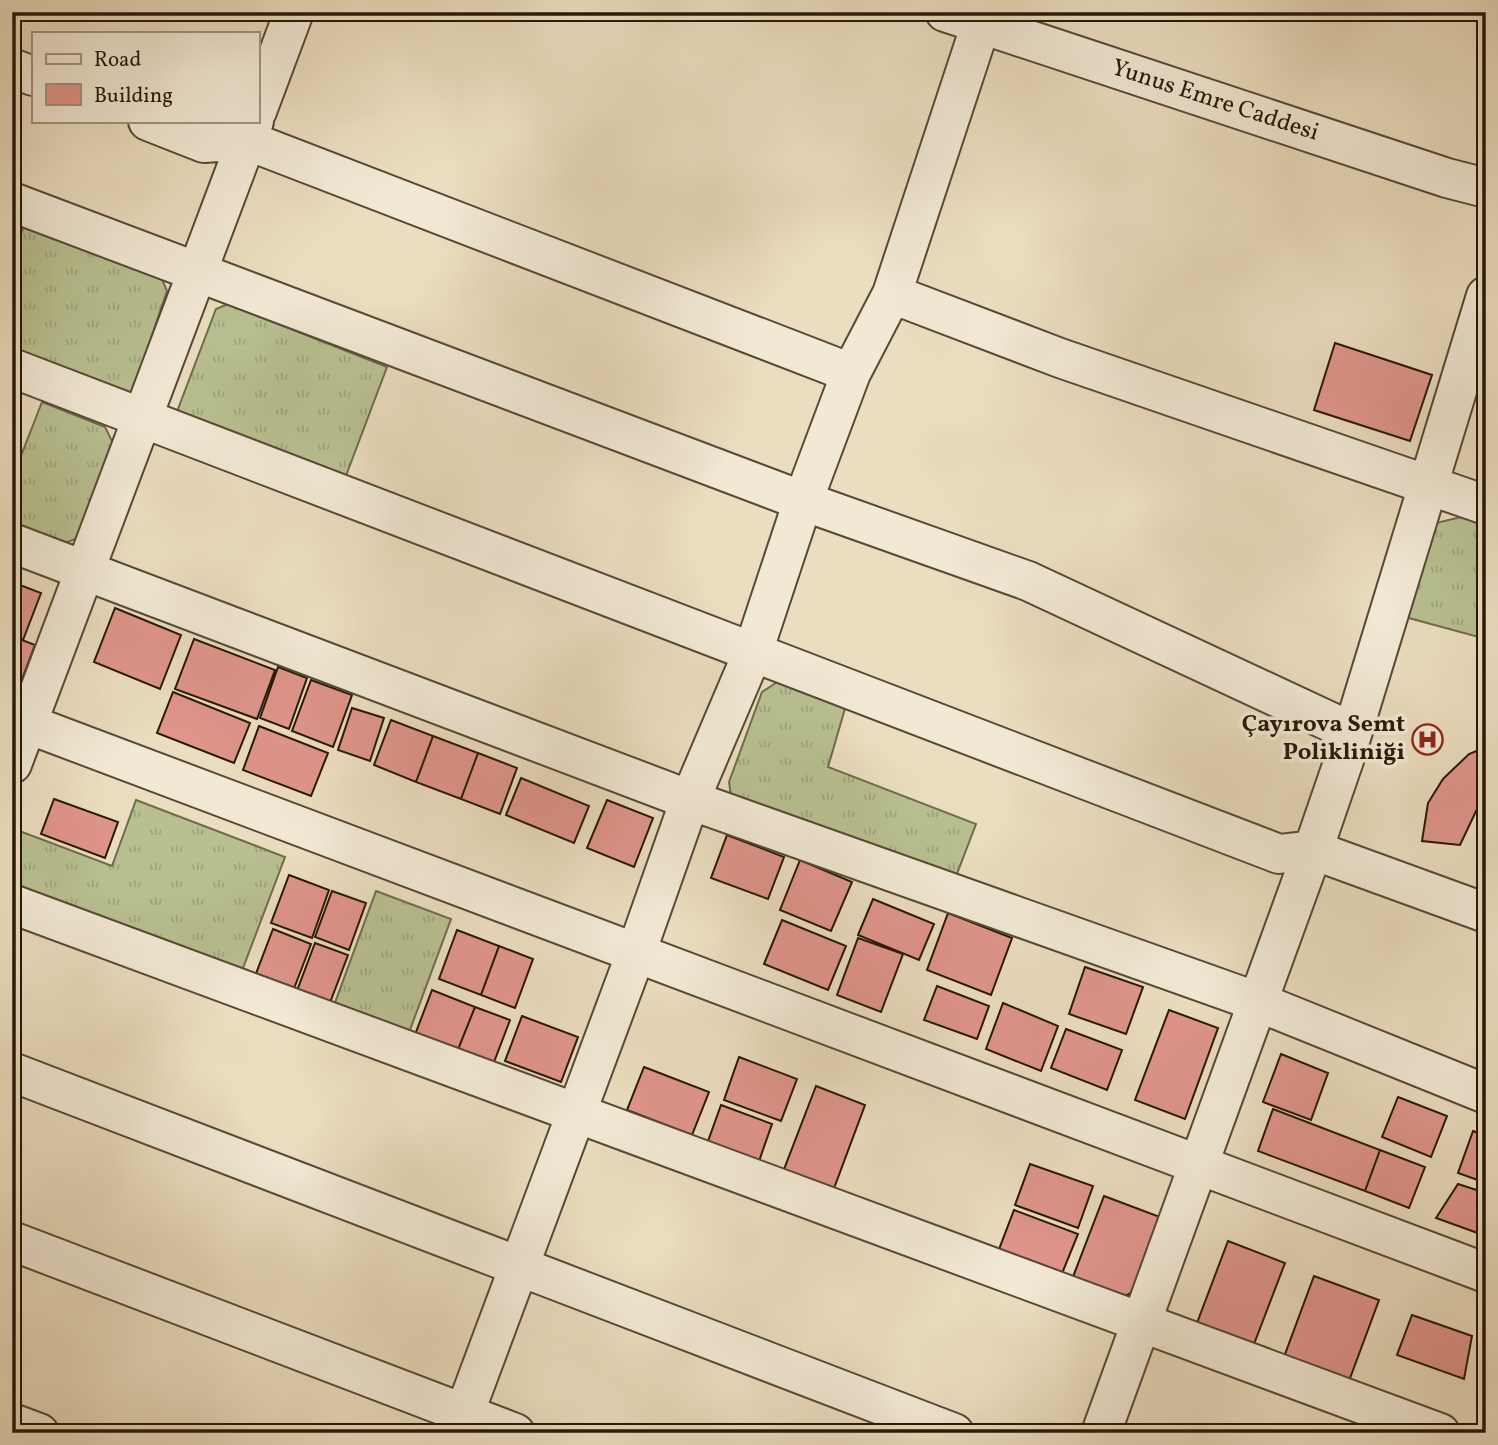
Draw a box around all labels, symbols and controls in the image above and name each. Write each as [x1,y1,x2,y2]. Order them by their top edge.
legend [32,32,259,122]
text: Road [94,46,141,75]
street label: Yunus Emre Caddesi [1107,51,1323,151]
text: Building [94,82,173,111]
place label: Çayırova Semt Polikliniği [1242,708,1405,770]
hospital icon: Çayırova Semt Polikliniği [1411,722,1445,756]

